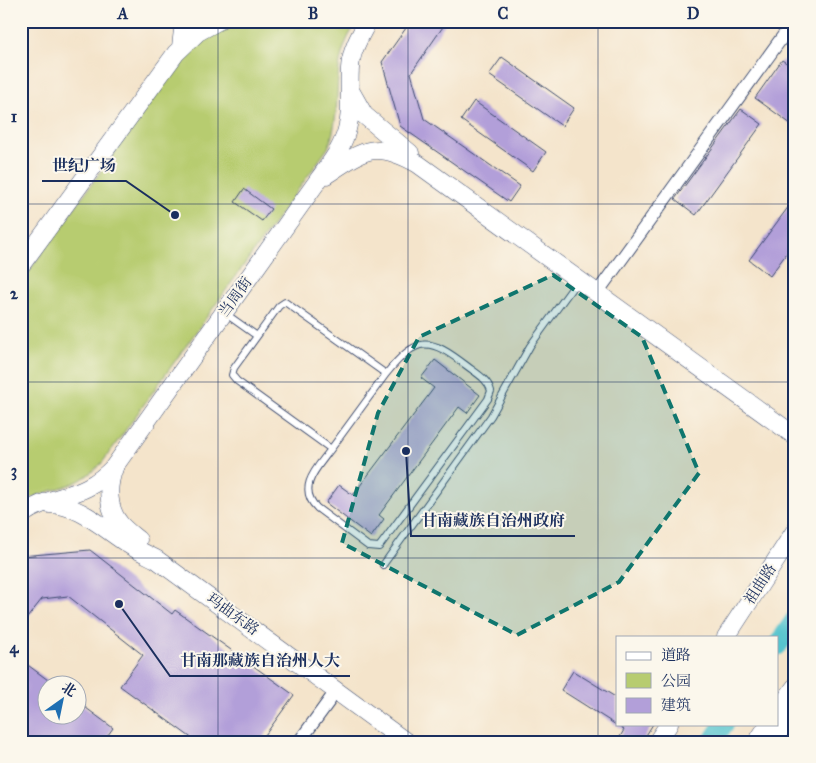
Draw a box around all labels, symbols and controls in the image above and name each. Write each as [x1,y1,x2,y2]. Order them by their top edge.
text: A [117,4,129,23]
text: B [308,4,318,23]
text: C [498,4,509,23]
text: D [687,4,700,23]
text: 1 [11,107,18,126]
callout: 世纪广场 [42,150,126,181]
text: 世纪广场 [52,156,116,175]
street label: 当周街 [214,274,256,320]
text: 2 [10,284,19,303]
text: 3 [11,461,17,481]
callout: 甘南藏族自治州政府 [411,505,575,536]
text: 甘南藏族自治州政府 [421,511,565,530]
street label: 祖曲路 [740,560,780,608]
street label: 玛曲东路 [203,589,263,639]
legend [616,636,778,726]
text: 4 [10,638,20,658]
callout: 甘南那藏族自治州人大 [170,645,350,676]
text: 道路 [661,646,691,664]
text: 甘南那藏族自治州人大 [180,651,340,670]
text: 公园 [661,672,691,690]
north arrow [38,676,88,726]
text: 北 [58,679,79,700]
text: 建筑 [661,696,691,714]

